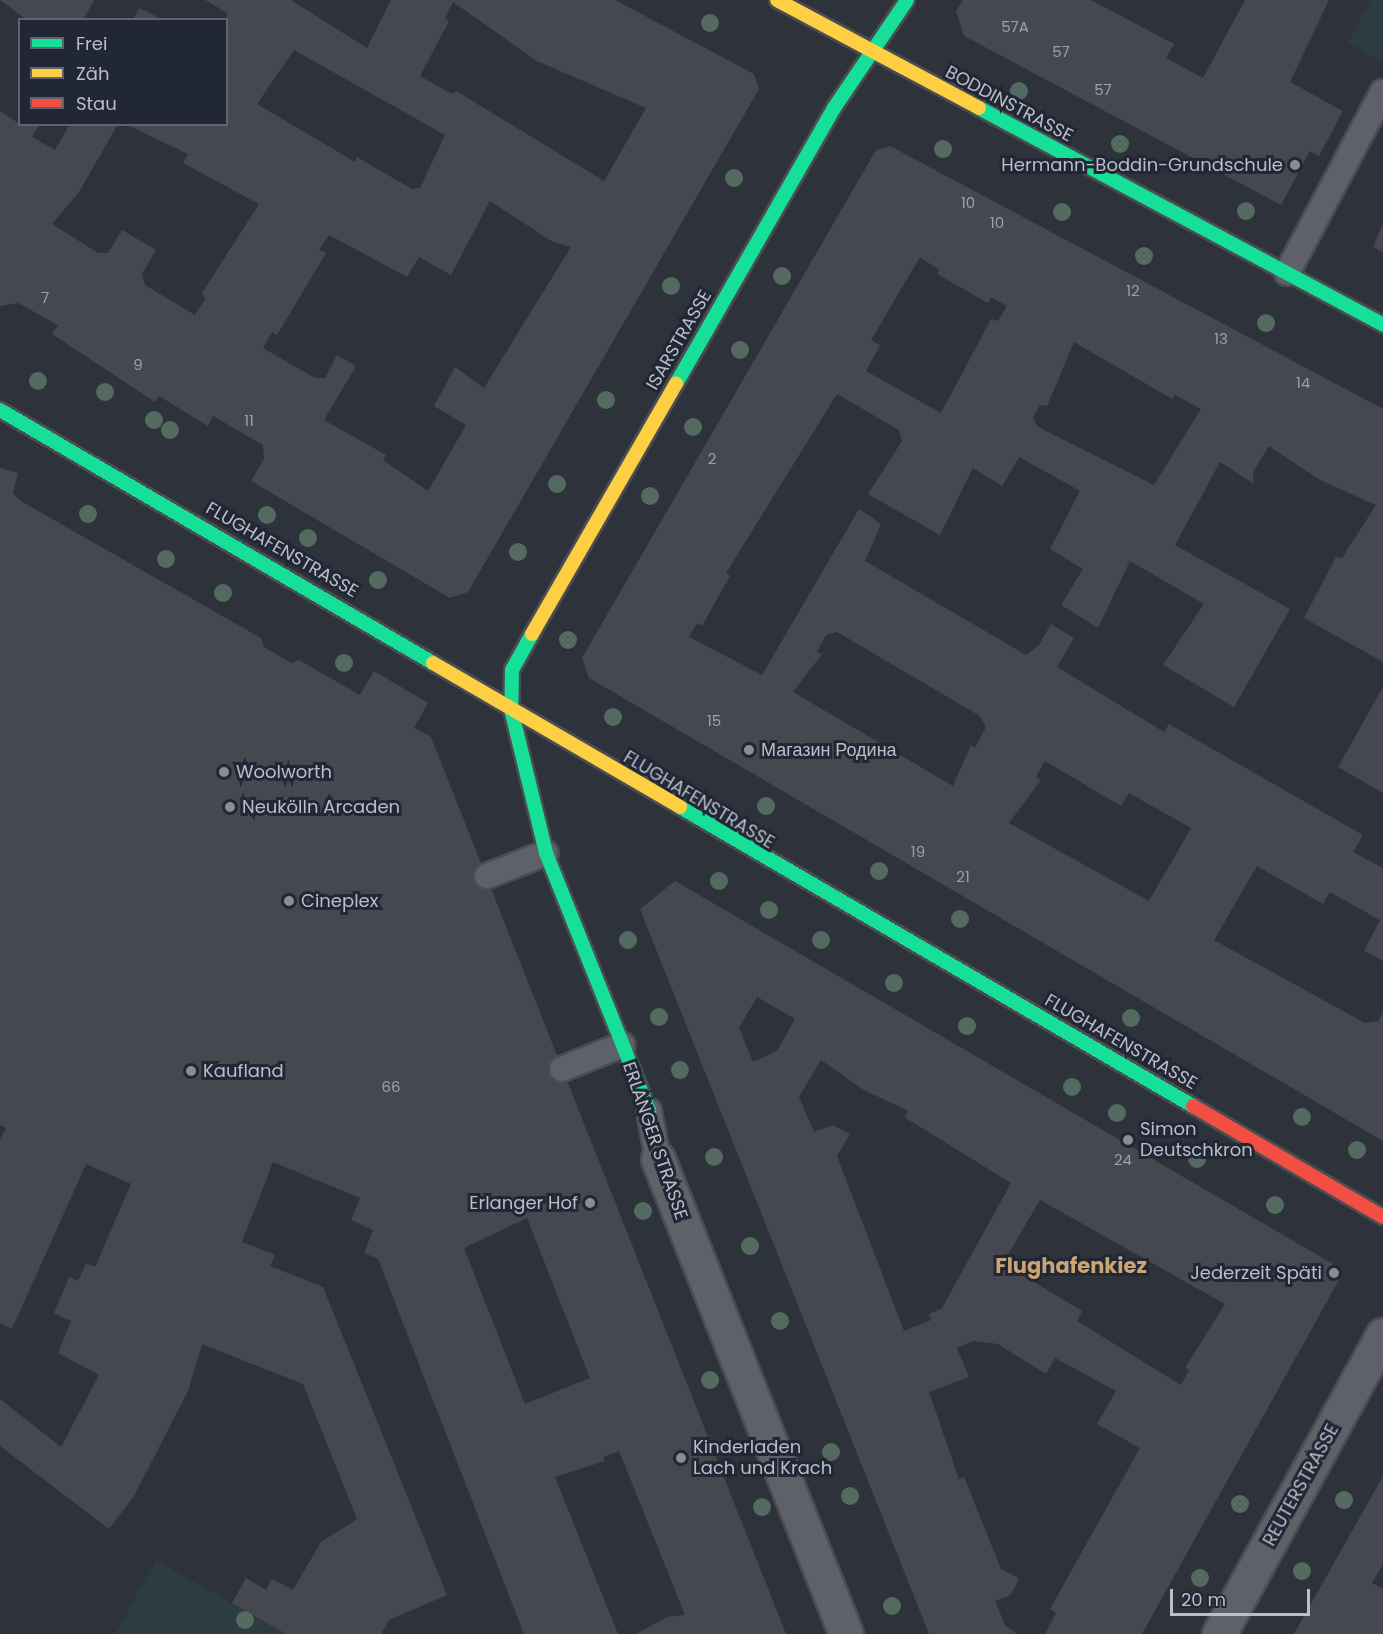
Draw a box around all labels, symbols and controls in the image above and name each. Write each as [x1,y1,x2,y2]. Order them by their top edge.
legend [18,18,228,126]
house number: 57A [1001,18,1029,36]
text: Frei [76,31,107,56]
house number: 57 [1052,43,1070,61]
text: Zäh [76,61,109,86]
street label: BODDINSTRASSE [941,61,1077,147]
house number: 57 [1094,81,1112,99]
text: Stau [76,91,117,116]
place label: Hermann-Boddin-Grundschule [1001,154,1283,176]
marker: Hermann-Boddin-Grundschule [1288,158,1302,172]
house number: 10 [961,194,975,212]
house number: 10 [990,214,1004,232]
house number: 12 [1126,282,1140,300]
street label: ISARSTRASSE [642,286,716,394]
house number: 7 [41,289,49,307]
house number: 13 [1214,330,1228,348]
house number: 9 [133,356,143,374]
house number: 14 [1296,374,1310,392]
house number: 11 [244,412,254,430]
house number: 2 [708,450,716,468]
street label: FLUGHAFENSTRASSE [202,498,362,602]
house number: 15 [707,712,721,730]
place label: Магазин Родина [761,739,897,761]
marker: Магазин Родина [742,743,756,757]
street label: FLUGHAFENSTRASSE [620,746,778,854]
place label: Woolworth [236,761,332,783]
marker: Woolworth [217,765,231,779]
place label: Neukölln Arcaden [242,796,400,818]
marker: Neukölln Arcaden [223,800,237,814]
house number: 19 [911,843,925,861]
house number: 21 [956,868,970,886]
place label: Cineplex [301,890,378,912]
marker: Cineplex [282,894,296,908]
street label: FLUGHAFENSTRASSE [1041,990,1201,1094]
street label: ERLANGER STRASSE [618,1059,692,1223]
place label: Kaufland [203,1060,284,1082]
marker: Kaufland [184,1064,198,1078]
house number: 66 [381,1078,401,1096]
place label: Simon Deutschkron [1140,1119,1253,1162]
marker: Simon Deutschkron [1121,1133,1135,1147]
house number: 24 [1114,1151,1132,1169]
place label: Erlanger Hof [469,1192,578,1214]
marker: Erlanger Hof [583,1196,597,1210]
district label: Flughafenkiez [995,1253,1147,1279]
place label: Jederzeit Späti [1190,1262,1322,1284]
marker: Jederzeit Späti [1327,1266,1341,1280]
street label: REUTERSTRASSE [1259,1420,1343,1550]
place label: Kinderladen Lach und Krach [693,1437,832,1480]
marker: Kinderladen Lach und Krach [674,1451,688,1465]
scale bar [1173,1577,1312,1615]
text: 20 m [1181,1587,1226,1612]

